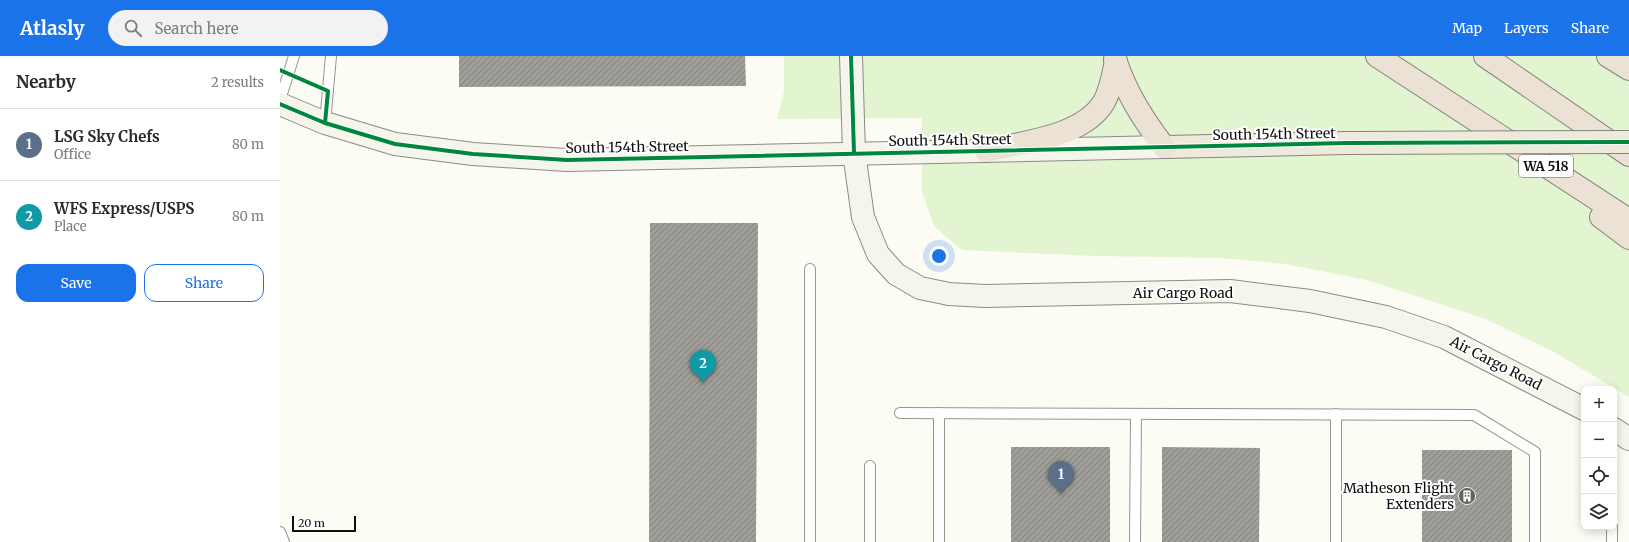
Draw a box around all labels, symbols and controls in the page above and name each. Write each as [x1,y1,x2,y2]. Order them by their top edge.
search box [108,10,388,46]
text: Atlasly [20,16,84,40]
icon: search [122,17,144,39]
text: Search here [154,19,239,38]
text: Map [1452,19,1482,37]
text: Layers [1504,19,1549,37]
text: Share [1571,19,1609,37]
text: Nearby [16,71,76,93]
text: 2 results [211,74,264,91]
street label: South 154th Street [1212,124,1336,144]
text: LSG Sky Chefs [54,127,160,146]
street label: South 154th Street [888,130,1012,150]
text: 1 [26,136,32,153]
text: 80 m [232,136,264,153]
street label: South 154th Street [565,137,689,157]
text: Office [54,146,91,163]
road number: WA 518 [1519,155,1573,177]
text: WFS Express/USPS [54,199,194,218]
text: 2 [25,208,33,225]
text: 80 m [232,208,264,225]
text: Place [54,218,87,235]
your location [929,246,949,266]
button: Save [16,264,136,302]
button: Share [144,264,264,302]
street label: Air Cargo Road [1132,284,1234,302]
street label: Air Cargo Road [1446,332,1545,394]
pin: 2 [690,350,716,383]
map controls [1581,386,1617,530]
button: + [1581,386,1617,422]
button: − [1581,422,1617,458]
button: locate [1581,458,1617,494]
pin: 1 [1048,461,1074,494]
place label: Matheson Flight Extenders [1343,479,1455,513]
building icon: Matheson Flight Extenders [1457,486,1477,506]
button: layers [1581,494,1617,530]
scale bar [292,514,356,533]
text: 20 m [298,516,325,530]

